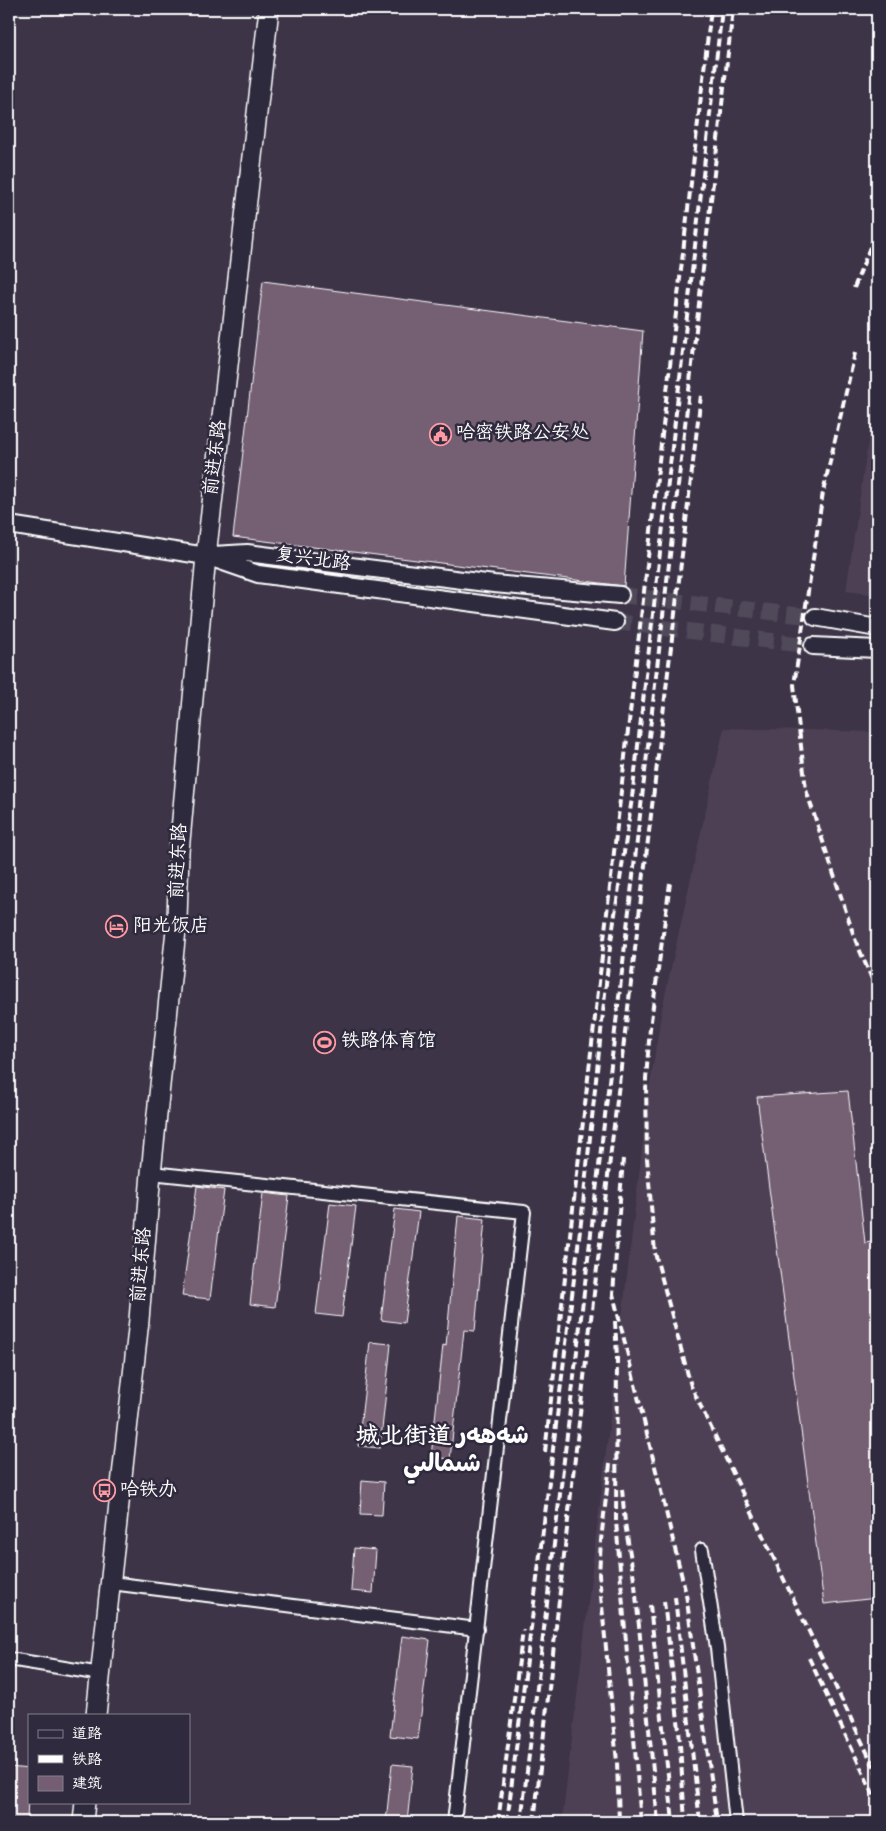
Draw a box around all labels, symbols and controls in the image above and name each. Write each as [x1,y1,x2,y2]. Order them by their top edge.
street label: 前进东路 [199,419,235,497]
place label: 哈密铁路公安处 [456,421,589,448]
public building icon: 哈密铁路公安处 [428,422,452,446]
street label: 复兴北路 [273,542,353,580]
street label: 前进东路 [165,822,195,900]
place label: 阳光饭店 [133,914,209,941]
hotel icon: 阳光饭店 [105,915,129,939]
place label: 铁路体育馆 [341,1029,436,1056]
sports icon: 铁路体育馆 [313,1030,337,1054]
street label: 前进东路 [126,1226,160,1304]
district label: 城北街道 شەھەر شىمالىي [355,1421,529,1484]
place label: 哈铁办 [120,1478,177,1505]
bus stop icon: 哈铁办 [92,1479,116,1503]
legend [28,1714,190,1804]
text: 道路 [72,1724,102,1746]
text: 铁路 [72,1750,102,1772]
text: 建筑 [72,1774,102,1796]

